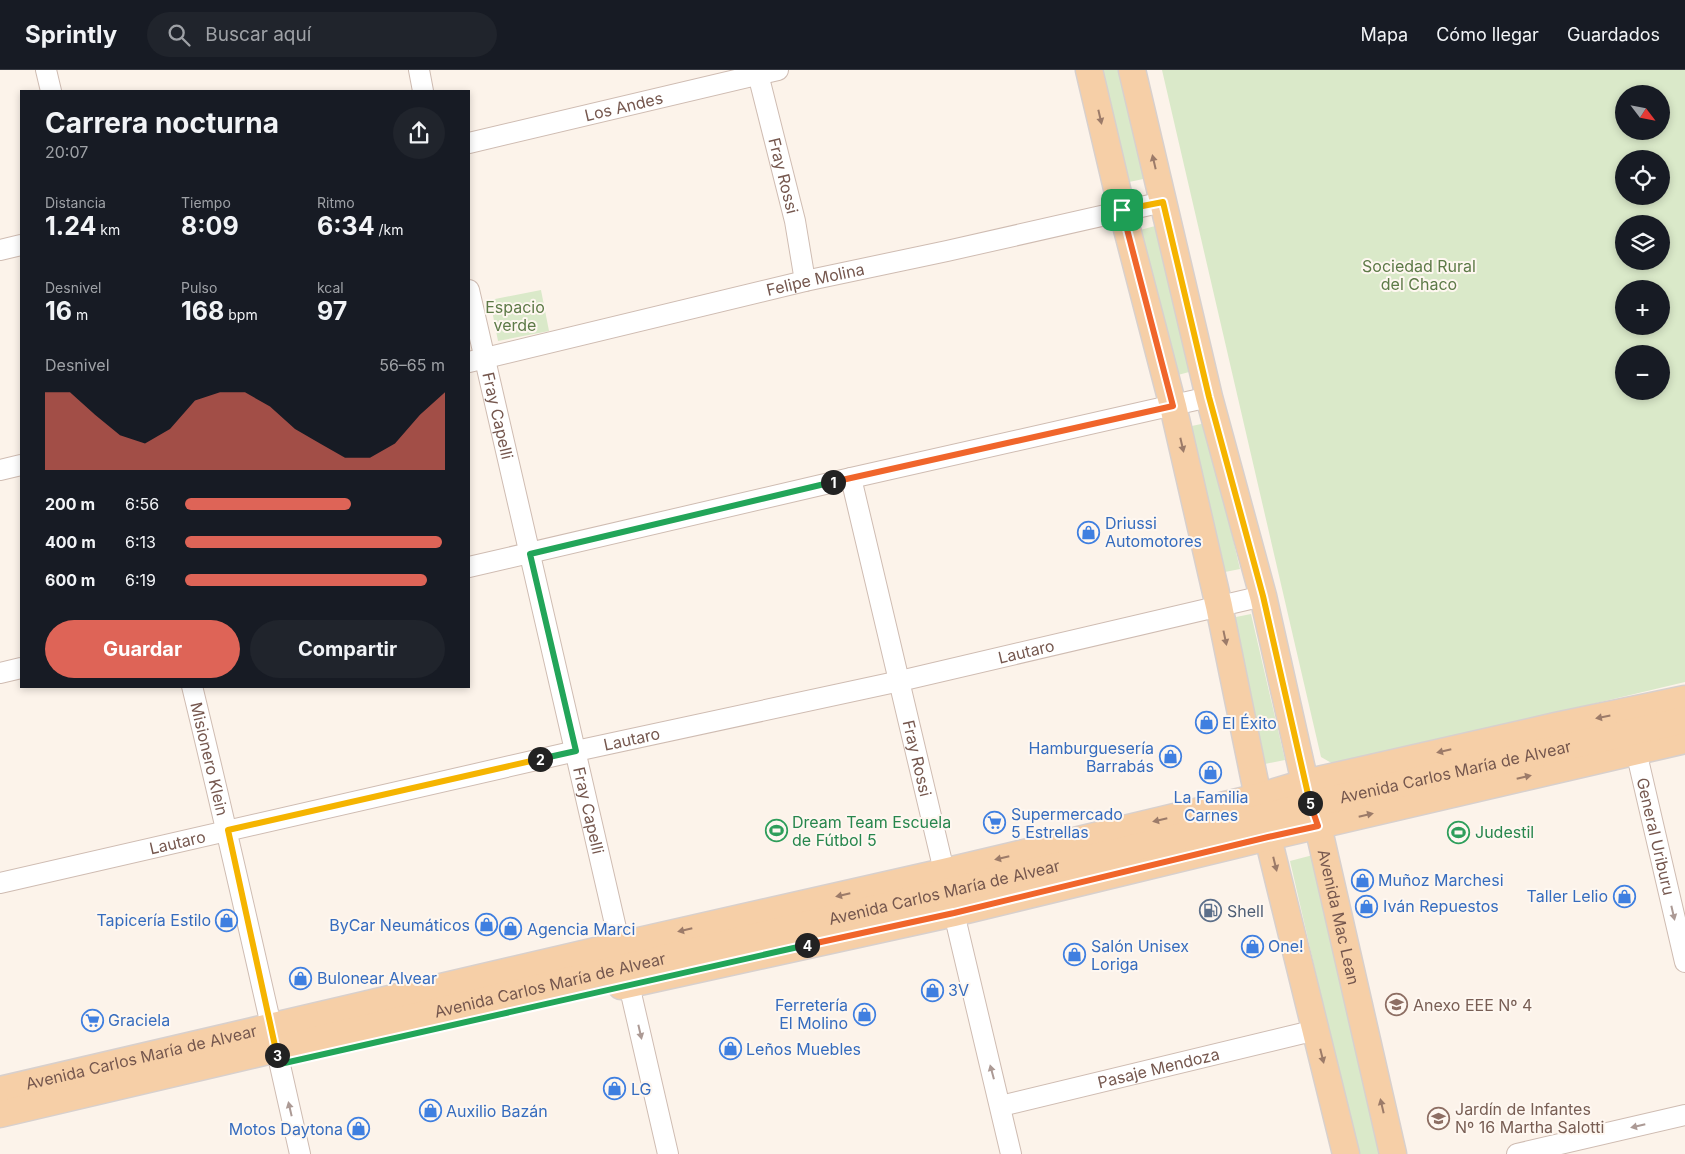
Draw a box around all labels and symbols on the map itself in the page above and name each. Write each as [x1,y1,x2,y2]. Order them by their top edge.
north arrow [1615,85,1670,140]
street label: Los Andes [583,88,665,125]
one-way arrow [1096,110,1104,125]
street label: Fray Rossi [764,136,803,216]
one-way arrow [1150,154,1158,169]
pin [1101,189,1143,231]
park label: Sociedad Rural del Chaco [1362,256,1476,294]
street label: Felipe Molina [764,259,866,300]
park label: Espacio verde [485,297,545,335]
street label: Fray Capelli [478,370,518,461]
one-way arrow [1178,437,1186,452]
pin: 1 [820,470,846,494]
place label: Driussi Automotores [1105,513,1202,551]
shop icon: Driussi Automotores [1077,520,1101,544]
one-way arrow [1222,630,1230,646]
street label: Lautaro [996,635,1056,668]
street label: Misionero Klein [186,700,233,818]
shop icon: El Éxito [1194,711,1218,735]
place label: El Éxito [1222,713,1277,733]
one-way arrow [1595,713,1611,721]
street label: Fray Rossi [899,718,936,798]
street label: Lautaro [602,723,662,755]
street label: Avenida Carlos María de Alvear [1337,736,1573,807]
place label: Hamburguesería Barrabás [1029,738,1154,776]
shop icon: Hamburguesería Barrabás [1158,745,1182,769]
pin: 2 [528,746,552,772]
one-way arrow [1436,748,1452,756]
shop icon: La Familia Carnes [1199,761,1223,785]
street label: Fray Capelli [569,765,609,856]
one-way arrow [1517,773,1532,781]
street label: General Uriburu [1633,776,1679,897]
place label: La Familia Carnes [1173,787,1249,825]
pin: 5 [1298,790,1322,816]
place label: Supermercado 5 Estrellas [1011,804,1123,842]
supermarket icon: Supermercado 5 Estrellas [983,811,1007,835]
one-way arrow [1358,811,1373,819]
place label: Dream Team Escuela de Fútbol 5 [792,812,951,850]
one-way arrow [1152,816,1167,824]
sports icon: Dream Team Escuela de Fútbol 5 [764,819,788,843]
sports icon: Judestil [1447,820,1471,844]
place label: Judestil [1475,822,1534,842]
street label: Lautaro [147,826,207,858]
street label: Avenida Mac Lean [1314,847,1364,987]
one-way arrow [994,854,1009,862]
street label: Avenida Carlos María de Alvear [827,855,1062,929]
one-way arrow [1272,857,1280,872]
shop icon: Muñoz Marchesi [1350,868,1374,892]
place label: Muñoz Marchesi [1378,870,1504,890]
shop icon: Taller Lelio [1612,884,1636,908]
place label: Taller Lelio [1527,886,1608,906]
one-way arrow [836,891,851,899]
shop icon: Iván Repuestos [1355,894,1379,918]
place label: Iván Repuestos [1383,896,1499,916]
fuel station icon: Shell [1199,899,1223,923]
place label: Shell [1227,901,1264,921]
one-way arrow [1669,905,1677,920]
shop icon: Tapicería Estilo [215,908,239,932]
place label: Tapicería Estilo [96,910,211,930]
shop icon: ByCar Neumáticos [474,913,498,937]
place label: ByCar Neumáticos [329,915,470,935]
shop icon: Agencia Marci [499,917,523,941]
place label: Agencia Marci [527,919,635,939]
one-way arrow [677,927,693,935]
pin: 4 [794,932,820,958]
shop icon: One! [1240,934,1264,958]
place label: Salón Unisex Loriga [1091,936,1189,974]
place label: One! [1268,936,1304,956]
shop icon: Salón Unisex Loriga [1063,943,1087,967]
street label: Avenida Carlos María de Alvear [432,948,668,1022]
shop icon: Bulonear Alvear [289,966,313,990]
place label: Bulonear Alvear [317,968,437,988]
shop icon: 3V [920,978,944,1002]
place label: 3V [948,980,969,1000]
school or university icon: Anexo EEE Nº 4 [1385,993,1409,1017]
place label: Ferretería El Molino [775,995,848,1033]
place label: Anexo EEE Nº 4 [1413,995,1532,1015]
shop icon: Ferretería El Molino [852,1002,876,1026]
supermarket icon: Graciela [80,1008,104,1032]
place label: Graciela [108,1010,170,1030]
street label: Avenida Carlos María de Alvear [24,1020,259,1094]
one-way arrow [636,1024,644,1039]
shop icon: Leños Muebles [718,1037,742,1061]
place label: Leños Muebles [746,1039,861,1059]
pin: 3 [264,1042,290,1068]
street label: Pasaje Mendoza [1096,1044,1221,1092]
one-way arrow [1318,1049,1326,1064]
one-way arrow [988,1065,996,1080]
shop icon: LG [603,1077,627,1101]
place label: LG [631,1079,652,1099]
shop icon: Auxilio Bazán [418,1099,442,1123]
one-way arrow [1378,1099,1386,1114]
place label: Jardín de Infantes Nº 16 Martha Salotti [1455,1099,1604,1137]
place label: Auxilio Bazán [446,1101,548,1121]
one-way arrow [286,1102,294,1117]
school or university icon: Jardín de Infantes Nº 16 Martha Salotti [1427,1106,1451,1130]
shop icon: Motos Daytona [347,1117,371,1141]
place label: Motos Daytona [229,1119,343,1139]
one-way arrow [1630,1122,1645,1130]

